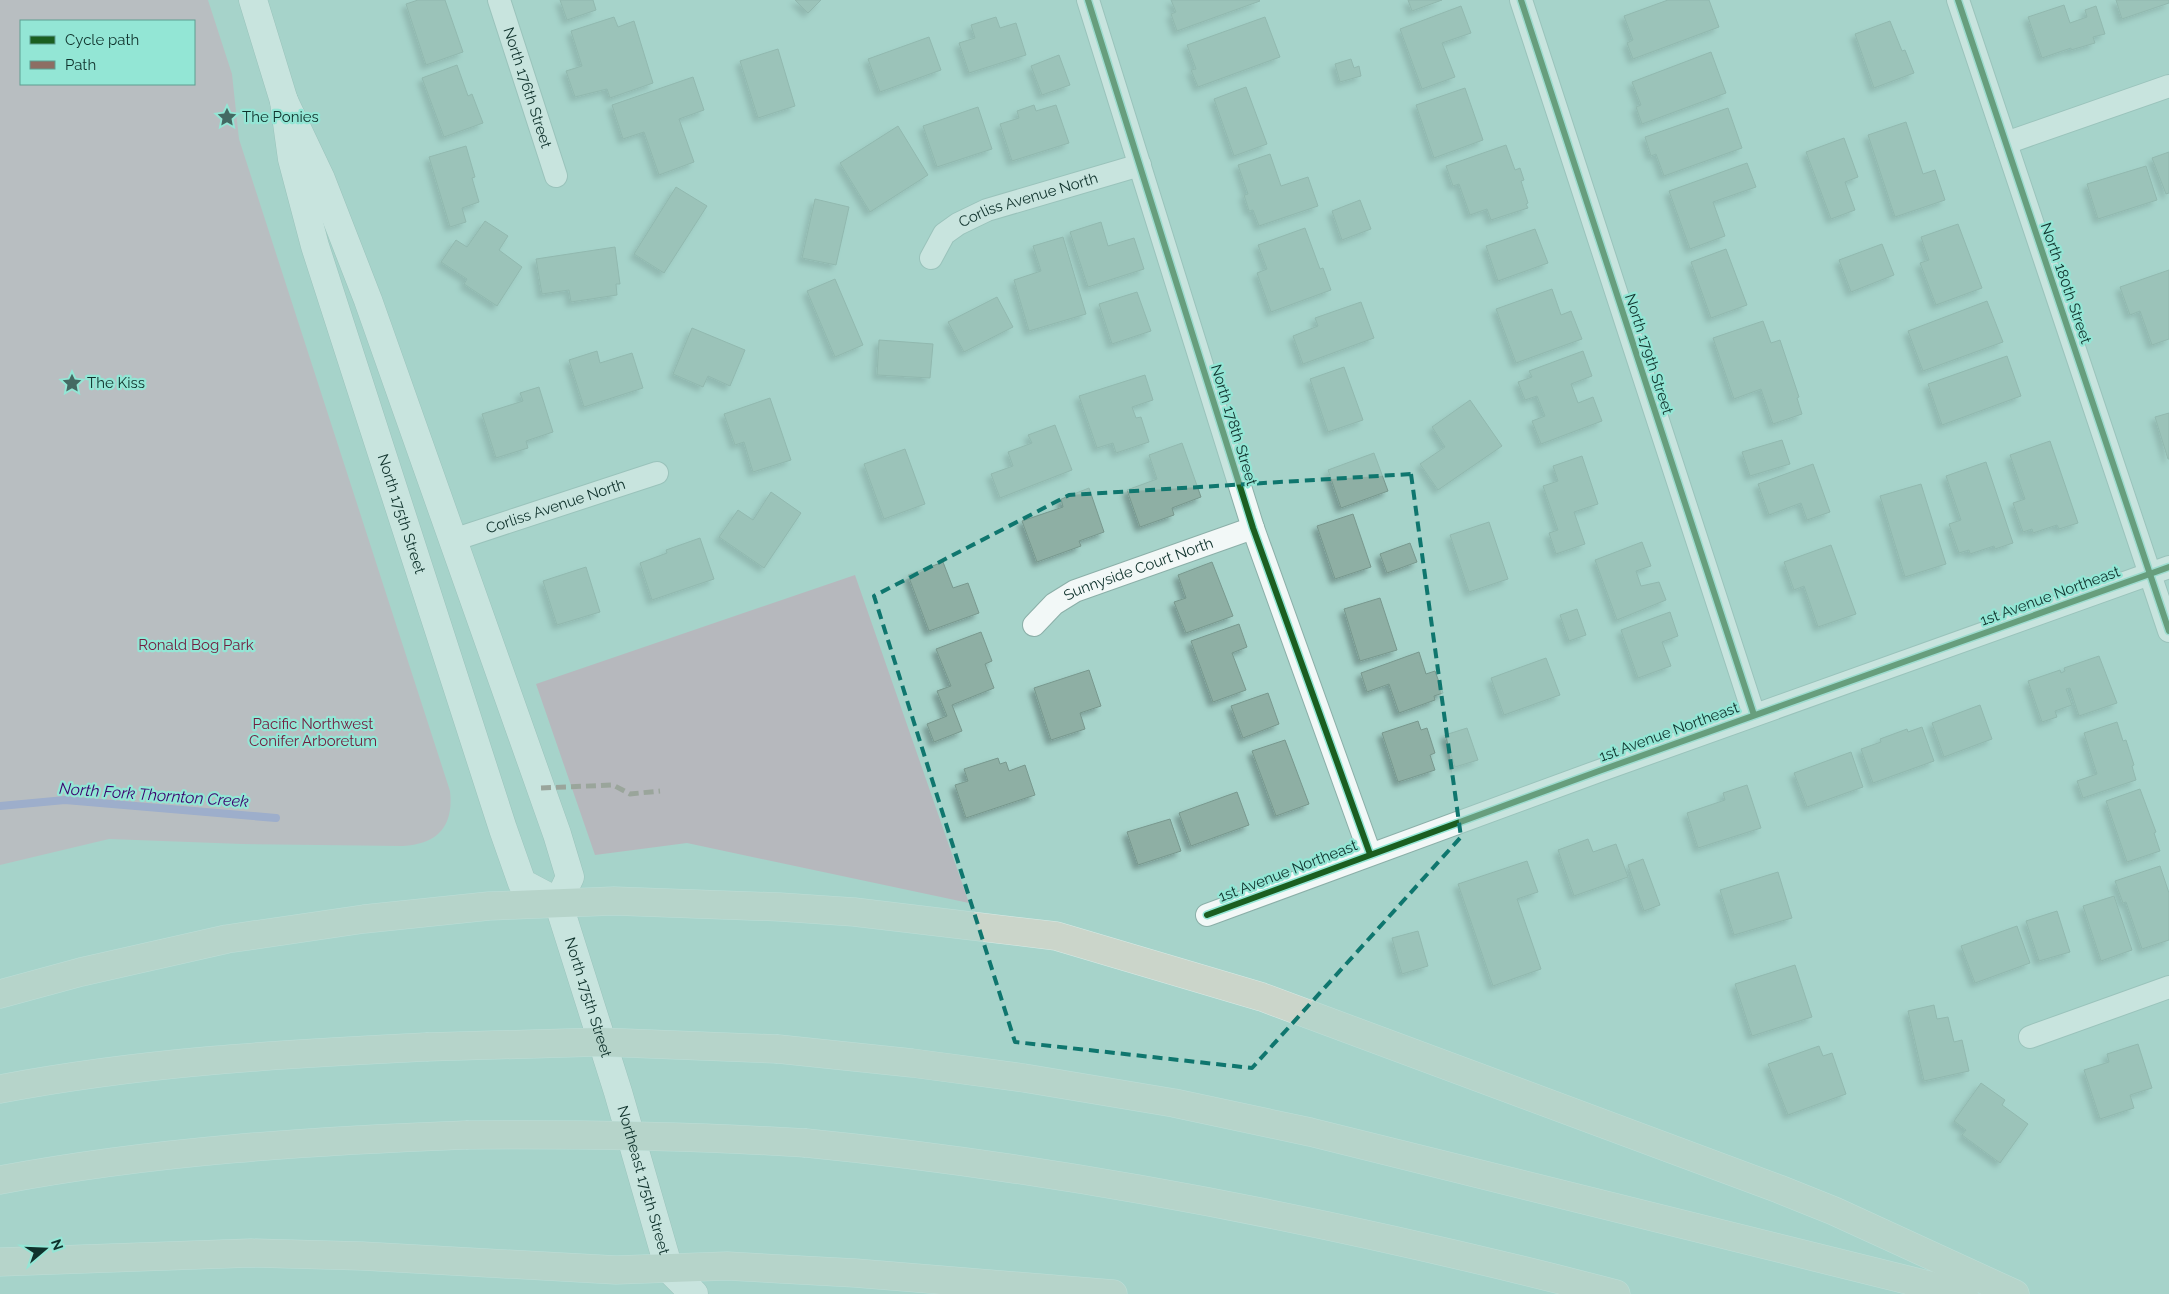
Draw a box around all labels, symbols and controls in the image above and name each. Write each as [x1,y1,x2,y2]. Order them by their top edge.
legend [20,20,195,85]
street label: North 176th Street [499,25,555,150]
text: Cycle path [65,31,139,49]
text: Path [65,56,96,74]
place icon: The Ponies [216,106,238,128]
place label: The Ponies [242,108,319,126]
street label: Corliss Avenue North [956,169,1100,231]
street label: North 180th Street [2037,220,2095,346]
street label: North 179th Street [1621,292,1677,416]
street label: North 178th Street [1207,362,1261,488]
place icon: The Kiss [61,372,83,394]
place label: The Kiss [87,374,145,392]
street label: North 175th Street [374,452,429,576]
street label: Corliss Avenue North [484,475,628,538]
street label: Sunnyside Court North [1061,534,1216,605]
street label: 1st Avenue Northeast [1978,562,2122,630]
park label: Ronald Bog Park [138,636,254,654]
street label: 1st Avenue Northeast [1597,698,1741,766]
park label: Pacific Northwest Conifer Arboretum [249,715,377,750]
water label: North Fork Thornton Creek [59,779,250,811]
street label: 1st Avenue Northeast [1216,836,1360,906]
street label: North 175th Street [561,935,615,1060]
street label: Northeast 175th Street [613,1104,673,1257]
north arrow [20,1224,70,1274]
text: N [48,1237,67,1252]

